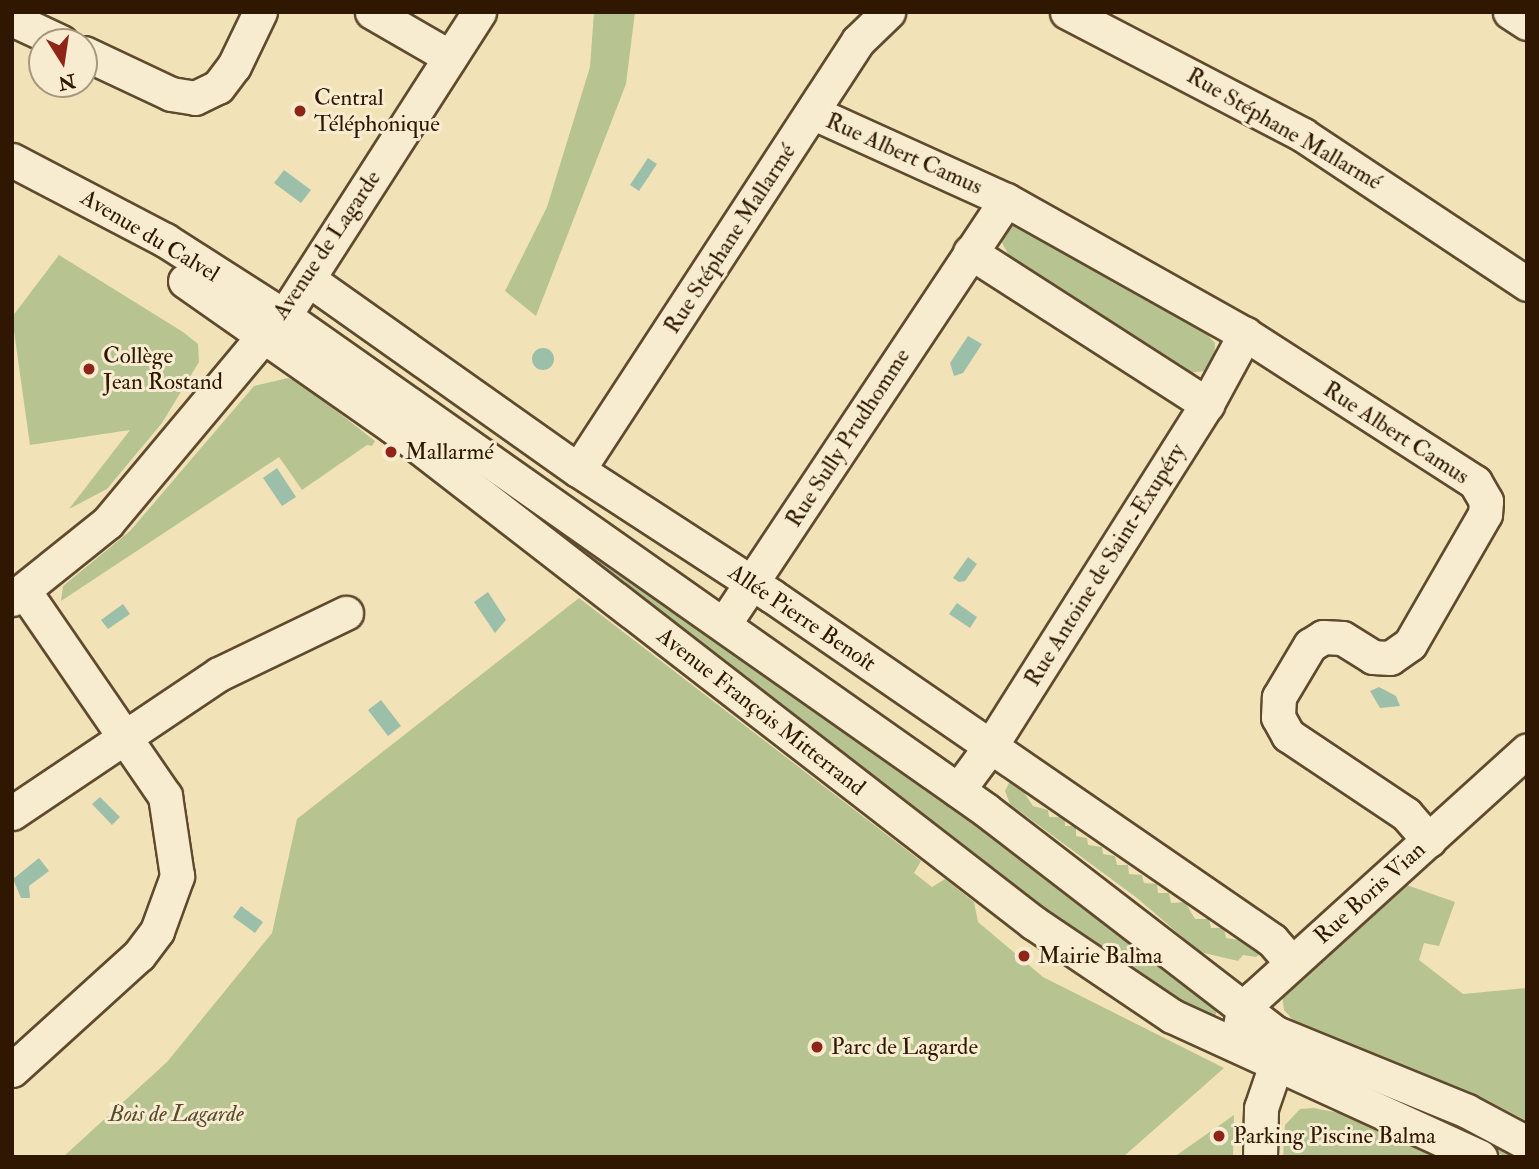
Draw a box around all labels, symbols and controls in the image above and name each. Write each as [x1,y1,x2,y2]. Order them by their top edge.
north arrow [28,28,98,98]
street label: Rue Stéphane Mallarmé [1182,62,1386,196]
text: N [56,68,78,95]
place label: Central Téléphonique [314,84,440,138]
marker: Central Téléphonique [292,103,308,119]
street label: Rue Albert Camus [821,107,987,201]
street label: Rue Stéphane Mallarmé [658,139,802,339]
street label: Avenue de Lagarde [267,165,387,325]
street label: Avenue du Calvel [76,184,224,288]
place label: Collège Jean Rostand [103,342,223,396]
street label: Rue Sully Prudhomme [780,344,916,532]
marker: Collège Jean Rostand [81,361,97,377]
street label: Rue Albert Camus [1318,376,1474,490]
place label: Mallarmé [405,438,494,466]
street label: Rue Antoine de Saint-Exupéry [1019,438,1191,692]
marker: Mallarmé [383,444,399,460]
street label: Allée Pierre Benoît [723,559,881,677]
street label: Avenue François Mitterrand [651,622,871,802]
street label: Rue Boris Vian [1309,836,1431,950]
place label: Mairie Balma [1038,942,1162,970]
marker: Mairie Balma [1016,948,1032,964]
place label: Parc de Lagarde [831,1033,978,1061]
marker: Parc de Lagarde [809,1039,825,1055]
park label: Bois de Lagarde [108,1100,244,1128]
place label: Parking Piscine Balma [1233,1122,1436,1150]
marker: Parking Piscine Balma [1211,1128,1227,1144]

